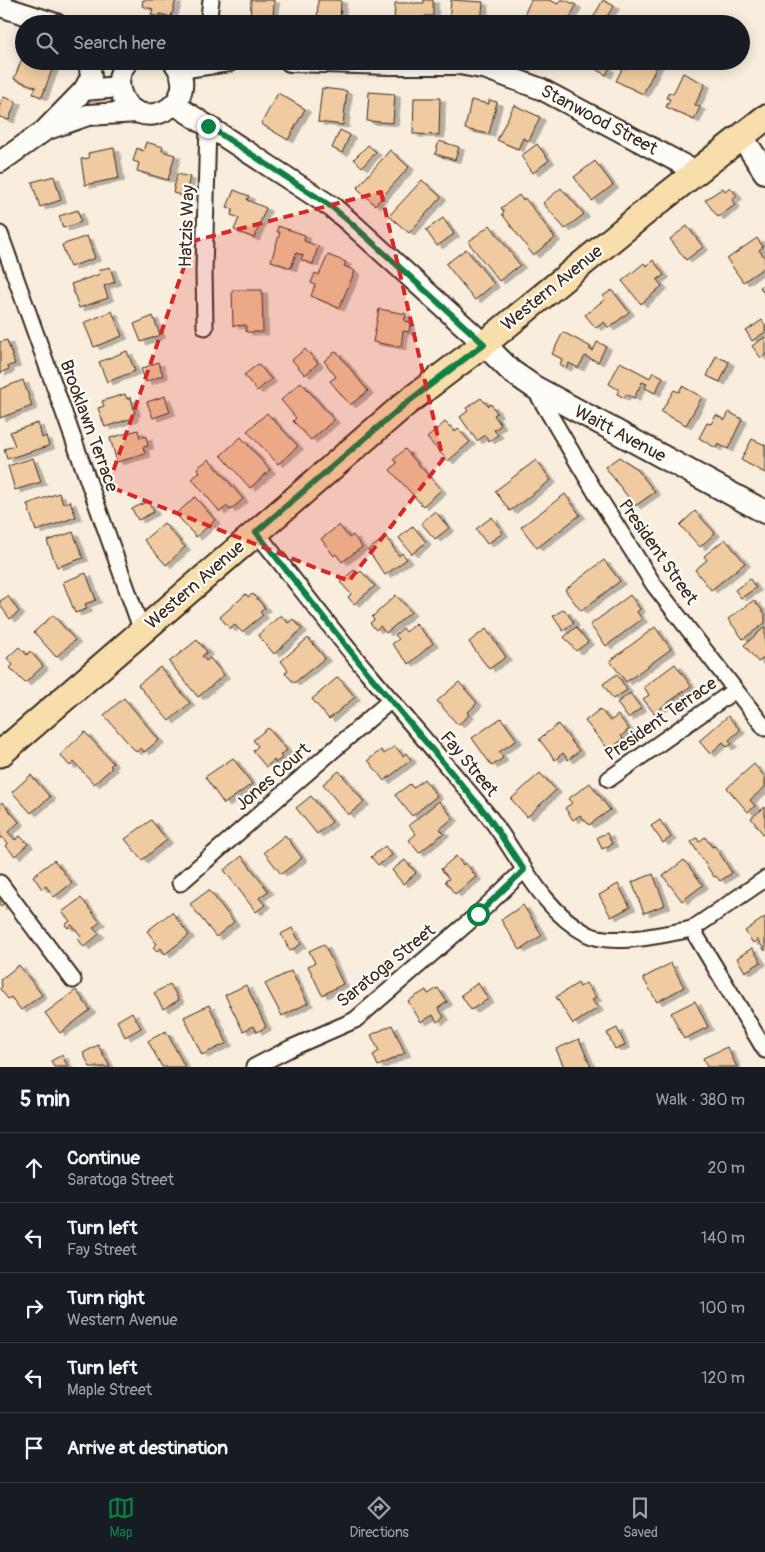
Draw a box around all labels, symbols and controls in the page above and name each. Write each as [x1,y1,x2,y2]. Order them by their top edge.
search box [15,15,750,70]
icon: search [33,29,61,57]
text: Search here [73,31,166,55]
street label: Stanwood Street [537,80,662,161]
route end [197,115,220,138]
street label: Hatzis Way [174,184,200,268]
street label: Western Avenue [496,240,608,336]
street label: Brooklawn Terrace [54,357,124,495]
street label: Waitt Avenue [570,400,670,468]
street label: President Street [613,495,703,610]
street label: Western Avenue [141,535,250,634]
street label: President Terrace [601,672,722,766]
street label: Fay Street [435,727,504,802]
street label: Jones Court [230,737,316,816]
route start [467,903,490,926]
street label: Saratoga Street [332,919,441,1013]
text: 5 min [20,1086,70,1113]
text: Walk · 380 m [656,1090,745,1110]
text: Continue [67,1146,140,1170]
icon: ahead [20,1154,48,1182]
text: 20 m [707,1158,745,1178]
text: Saratoga Street [67,1170,174,1190]
text: Turn left [67,1216,137,1240]
icon: left [20,1224,48,1252]
text: 140 m [701,1228,745,1248]
text: Fay Street [67,1240,137,1260]
text: Turn right [67,1286,145,1310]
icon: right [20,1294,48,1322]
text: 100 m [699,1298,745,1318]
text: Western Avenue [67,1310,177,1330]
text: Turn left [67,1356,137,1380]
icon: left [20,1364,48,1392]
text: 120 m [701,1368,745,1388]
text: Maple Street [67,1380,152,1400]
icon: arrive [20,1434,48,1462]
text: Arrive at destination [67,1436,228,1460]
tab: Map [107,1494,135,1541]
tab: Directions [349,1494,409,1541]
tab: Saved [623,1494,658,1541]

